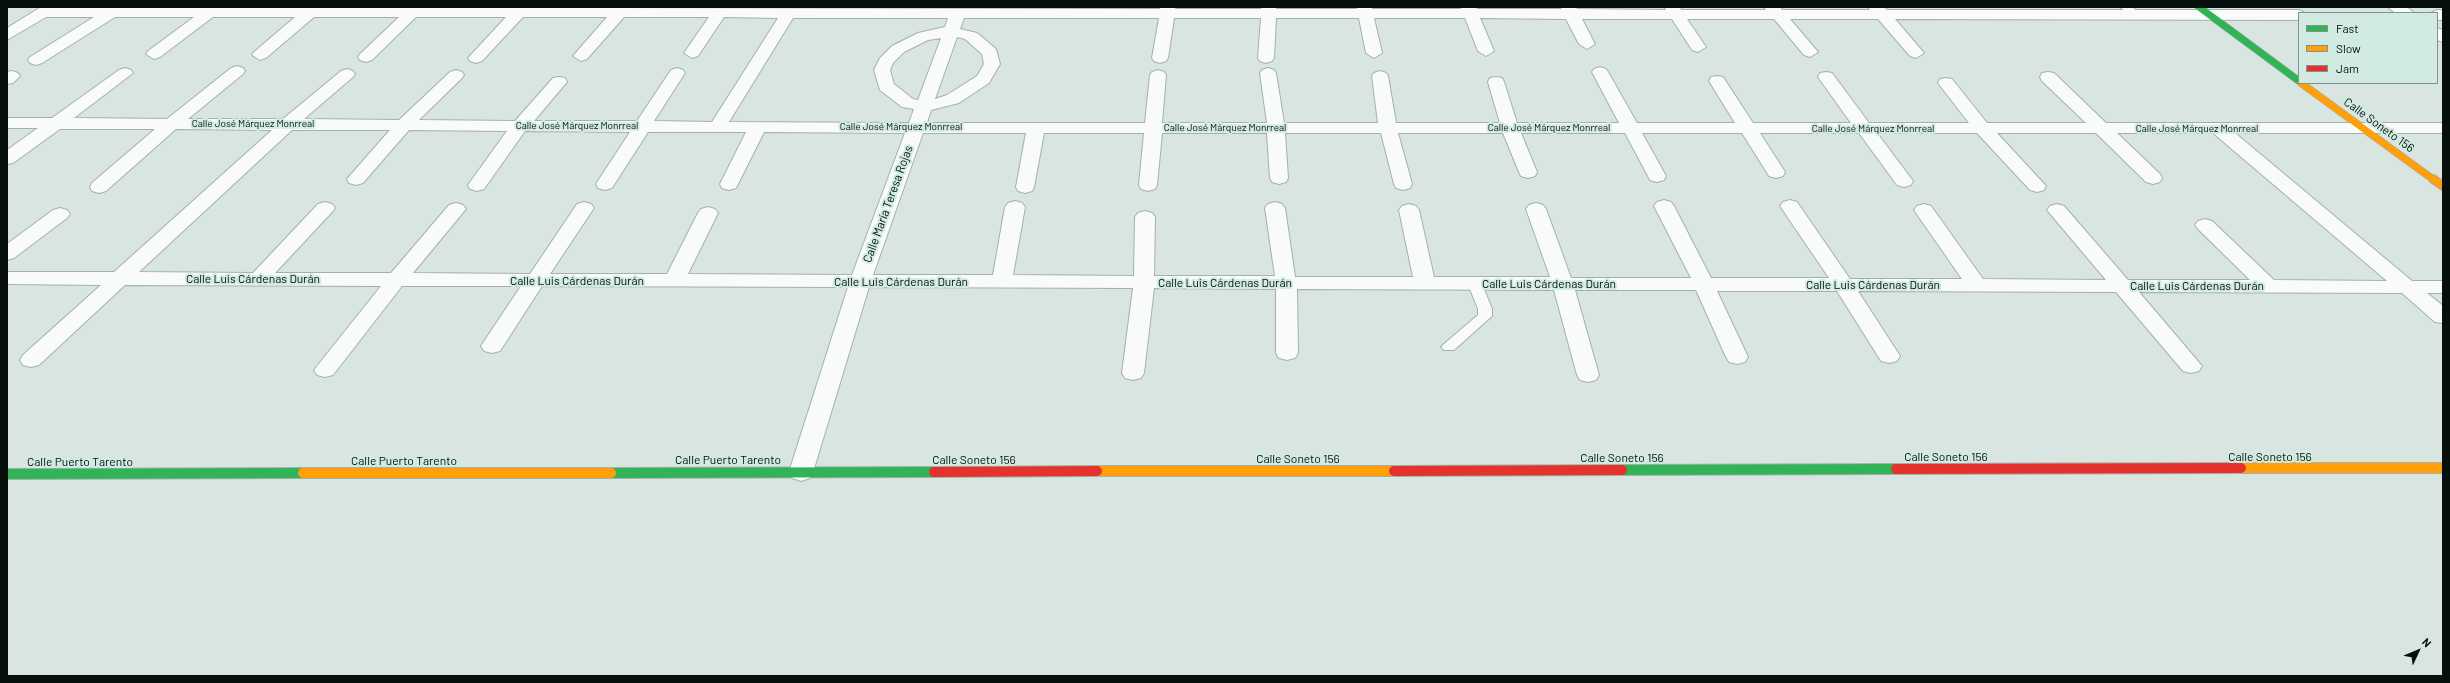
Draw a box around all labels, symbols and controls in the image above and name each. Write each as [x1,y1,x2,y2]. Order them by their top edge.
legend [2298,12,2438,84]
text: Fast [2336,21,2359,35]
text: Slow [2336,41,2361,55]
text: Jam [2336,61,2359,75]
street label: Calle Soneto 156 [2341,95,2417,155]
street label: Calle José Márquez Monrreal [192,118,314,130]
street label: Calle José Márquez Monrreal [516,120,638,132]
street label: Calle José Márquez Monrreal [840,121,962,133]
street label: Calle José Márquez Monrreal [1164,122,1286,134]
street label: Calle José Márquez Monrreal [1488,122,1610,134]
street label: Calle José Márquez Monrreal [1812,123,1934,135]
street label: Calle José Márquez Monrreal [2136,123,2258,135]
street label: Calle María Teresa Rojas [860,143,916,265]
street label: Calle Luis Cárdenas Durán [186,272,320,286]
street label: Calle Luis Cárdenas Durán [510,274,644,288]
street label: Calle Luis Cárdenas Durán [834,275,968,289]
street label: Calle Luis Cárdenas Durán [1158,276,1292,290]
street label: Calle Luis Cárdenas Durán [1482,277,1616,291]
street label: Calle Luis Cárdenas Durán [1806,278,1940,292]
street label: Calle Luis Cárdenas Durán [2130,279,2264,293]
street label: Calle Soneto 156 [1904,450,1988,464]
street label: Calle Soneto 156 [2228,450,2312,464]
street label: Calle Soneto 156 [1580,451,1664,465]
street label: Calle Soneto 156 [1256,452,1340,466]
street label: Calle Puerto Tarento [675,453,781,467]
street label: Calle Soneto 156 [932,453,1016,467]
street label: Calle Puerto Tarento [351,454,457,468]
street label: Calle Puerto Tarento [27,455,133,469]
north arrow [2398,631,2438,671]
text: N [2420,635,2434,649]

